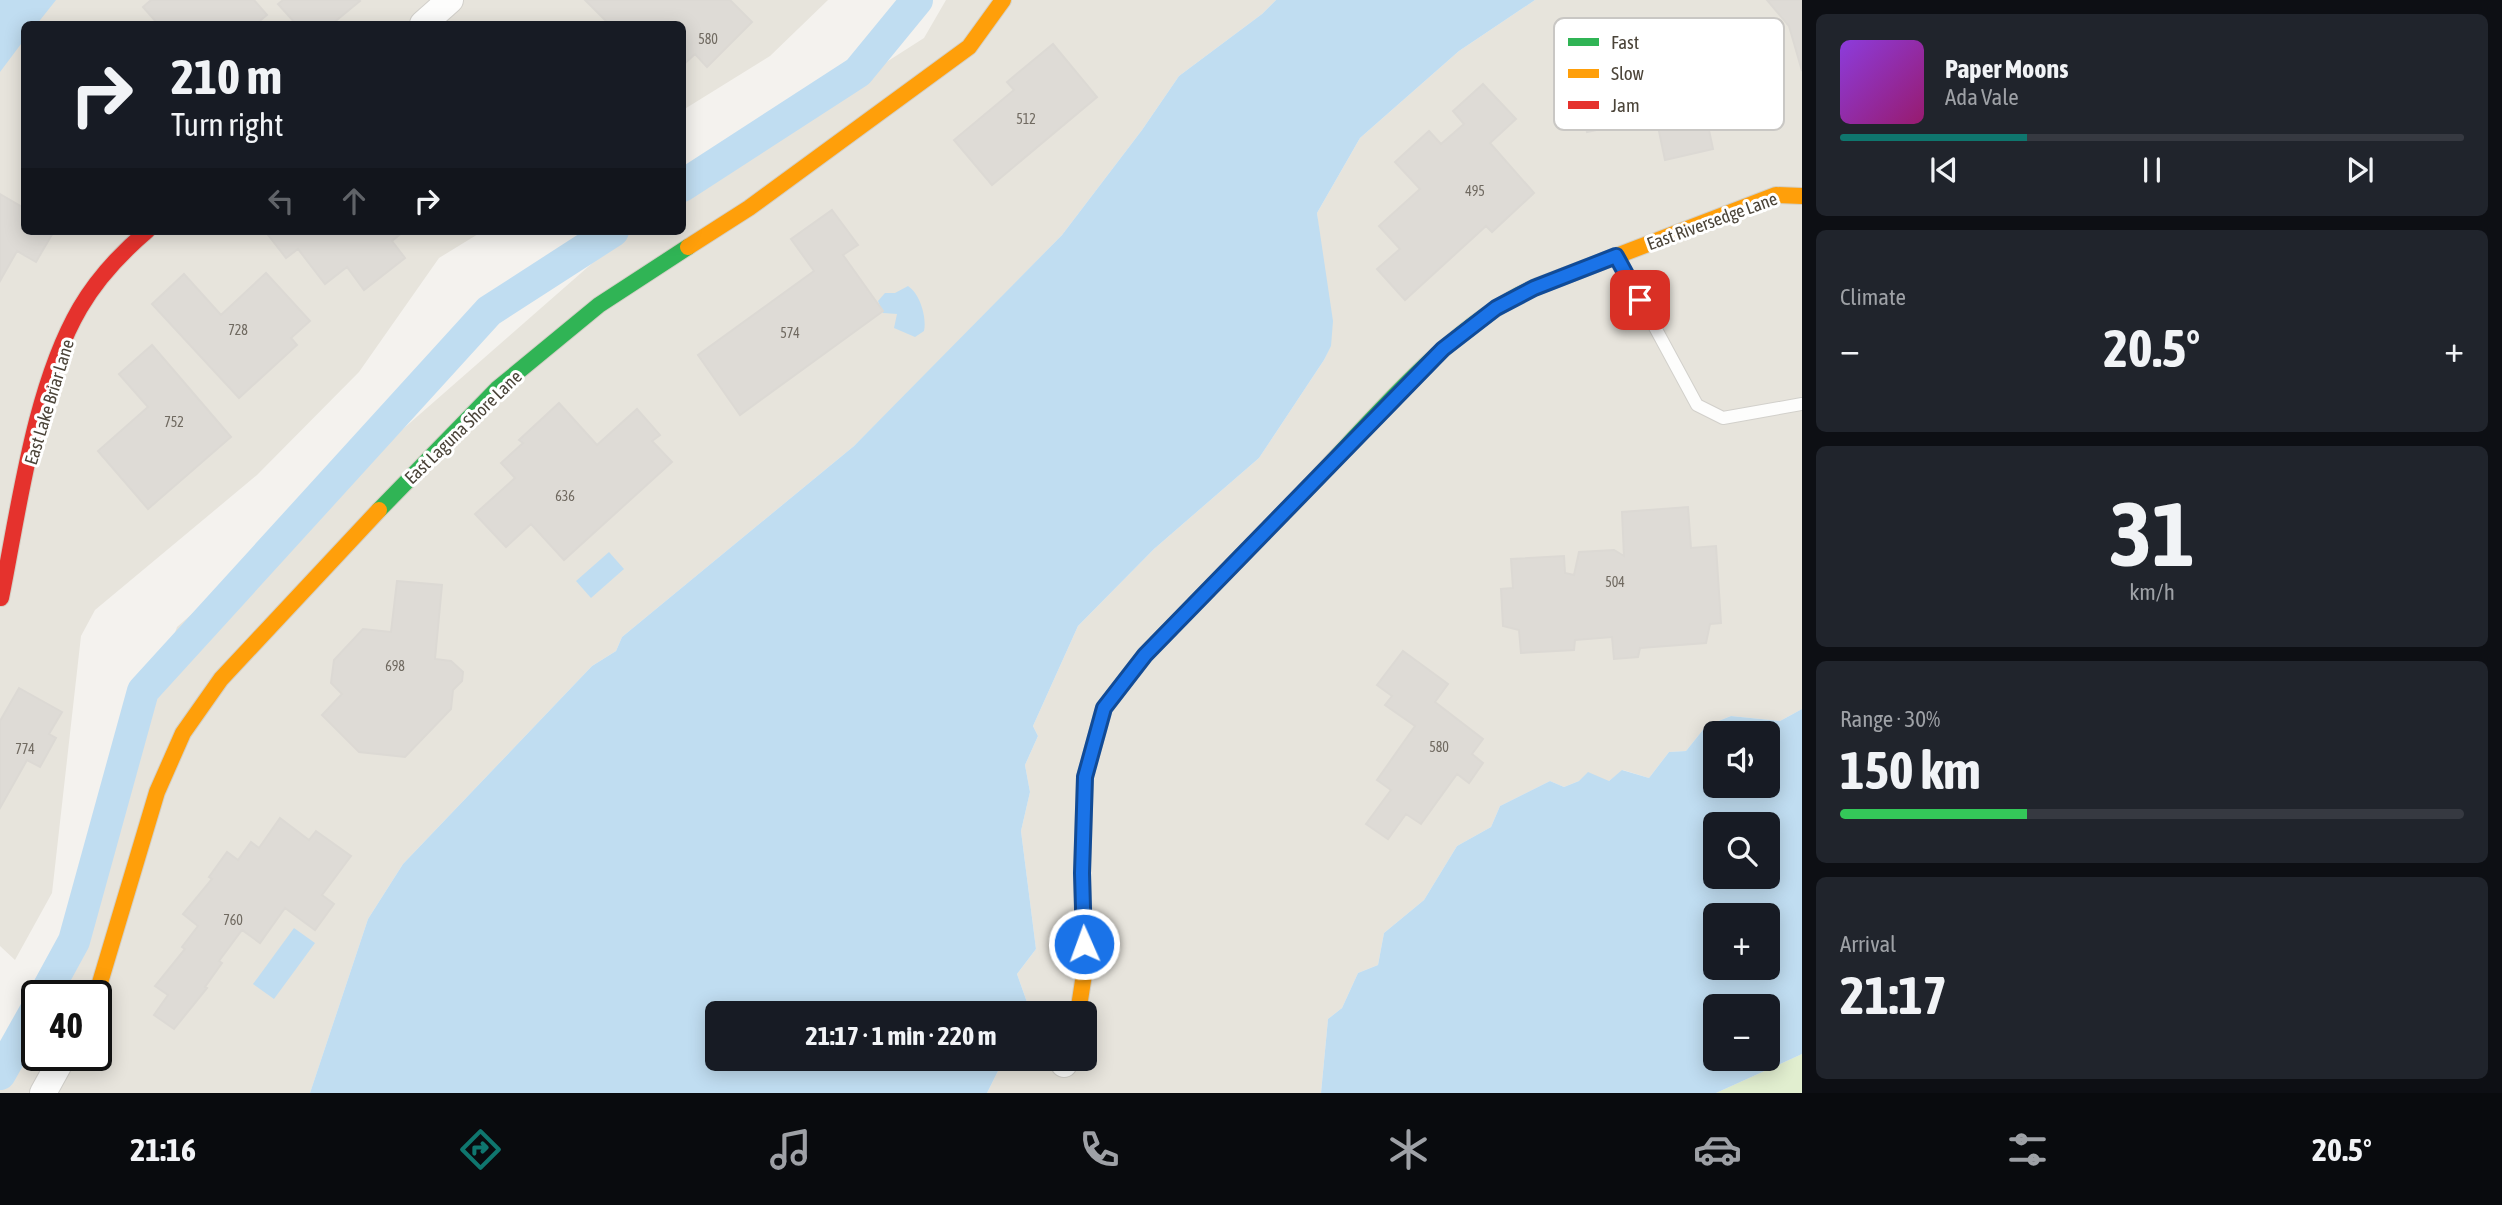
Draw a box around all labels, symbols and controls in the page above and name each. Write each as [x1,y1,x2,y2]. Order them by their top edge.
legend [1554,18,1784,130]
house number: 580 [698,31,718,47]
text: Fast [1611,31,1639,53]
text: 210 m [171,48,282,104]
icon: right [56,49,147,140]
text: Paper Moons [1945,54,2068,84]
text: Slow [1611,62,1645,84]
text: Ada Vale [1945,84,2019,110]
text: Jam [1611,94,1640,116]
text: Turn right [171,106,284,143]
house number: 512 [1016,111,1036,127]
icon: previous [1925,151,1963,189]
icon: pause [2133,151,2171,189]
icon: next [2341,151,2379,189]
icon: left [262,182,300,220]
icon: ahead [335,182,373,220]
icon: right [408,182,446,220]
house number: 495 [1465,183,1485,199]
street label: East Riversedge Lane [1644,188,1780,254]
pin [1610,270,1670,330]
icon: arrive [1621,281,1659,319]
text: Climate [1840,284,1906,310]
text: 20.5° [2104,318,2200,378]
house number: 728 [228,322,248,338]
house number: 574 [780,325,800,341]
text: − [1840,327,1860,370]
text: + [2444,327,2464,370]
street label: East Lake Briar Lane [20,337,78,467]
street label: East Laguna Shore Lane [400,366,526,488]
house number: 752 [164,414,184,430]
text: 31 [2109,481,2195,585]
house number: 636 [555,488,575,504]
house number: 504 [1605,574,1625,590]
text: km/h [2129,579,2175,605]
house number: 698 [385,658,405,674]
text: Range · 30% [1840,706,1940,732]
map controls [1703,721,1780,1071]
button: sound [1703,721,1780,798]
house number: 580 [1429,739,1449,755]
text: 150 km [1840,740,1981,800]
house number: 774 [15,741,35,757]
button: search [1703,812,1780,889]
button: + [1703,903,1780,980]
position arrow [1047,907,1121,981]
house number: 760 [223,912,243,928]
text: Arrival [1840,931,1896,957]
text: 21:17 [1840,965,1947,1025]
speed limit sign: 40 [21,980,112,1071]
button: − [1703,994,1780,1071]
text: 21:17 · 1 min · 220 m [806,1021,996,1051]
icon: directions [456,1125,505,1174]
icon: music [766,1125,815,1174]
icon: phone [1075,1125,1124,1174]
icon: climate [1384,1125,1433,1174]
icon: car [1693,1125,1742,1174]
icon: filters [2003,1125,2052,1174]
text: 21:16 [130,1131,196,1168]
text: 20.5° [2312,1131,2372,1168]

